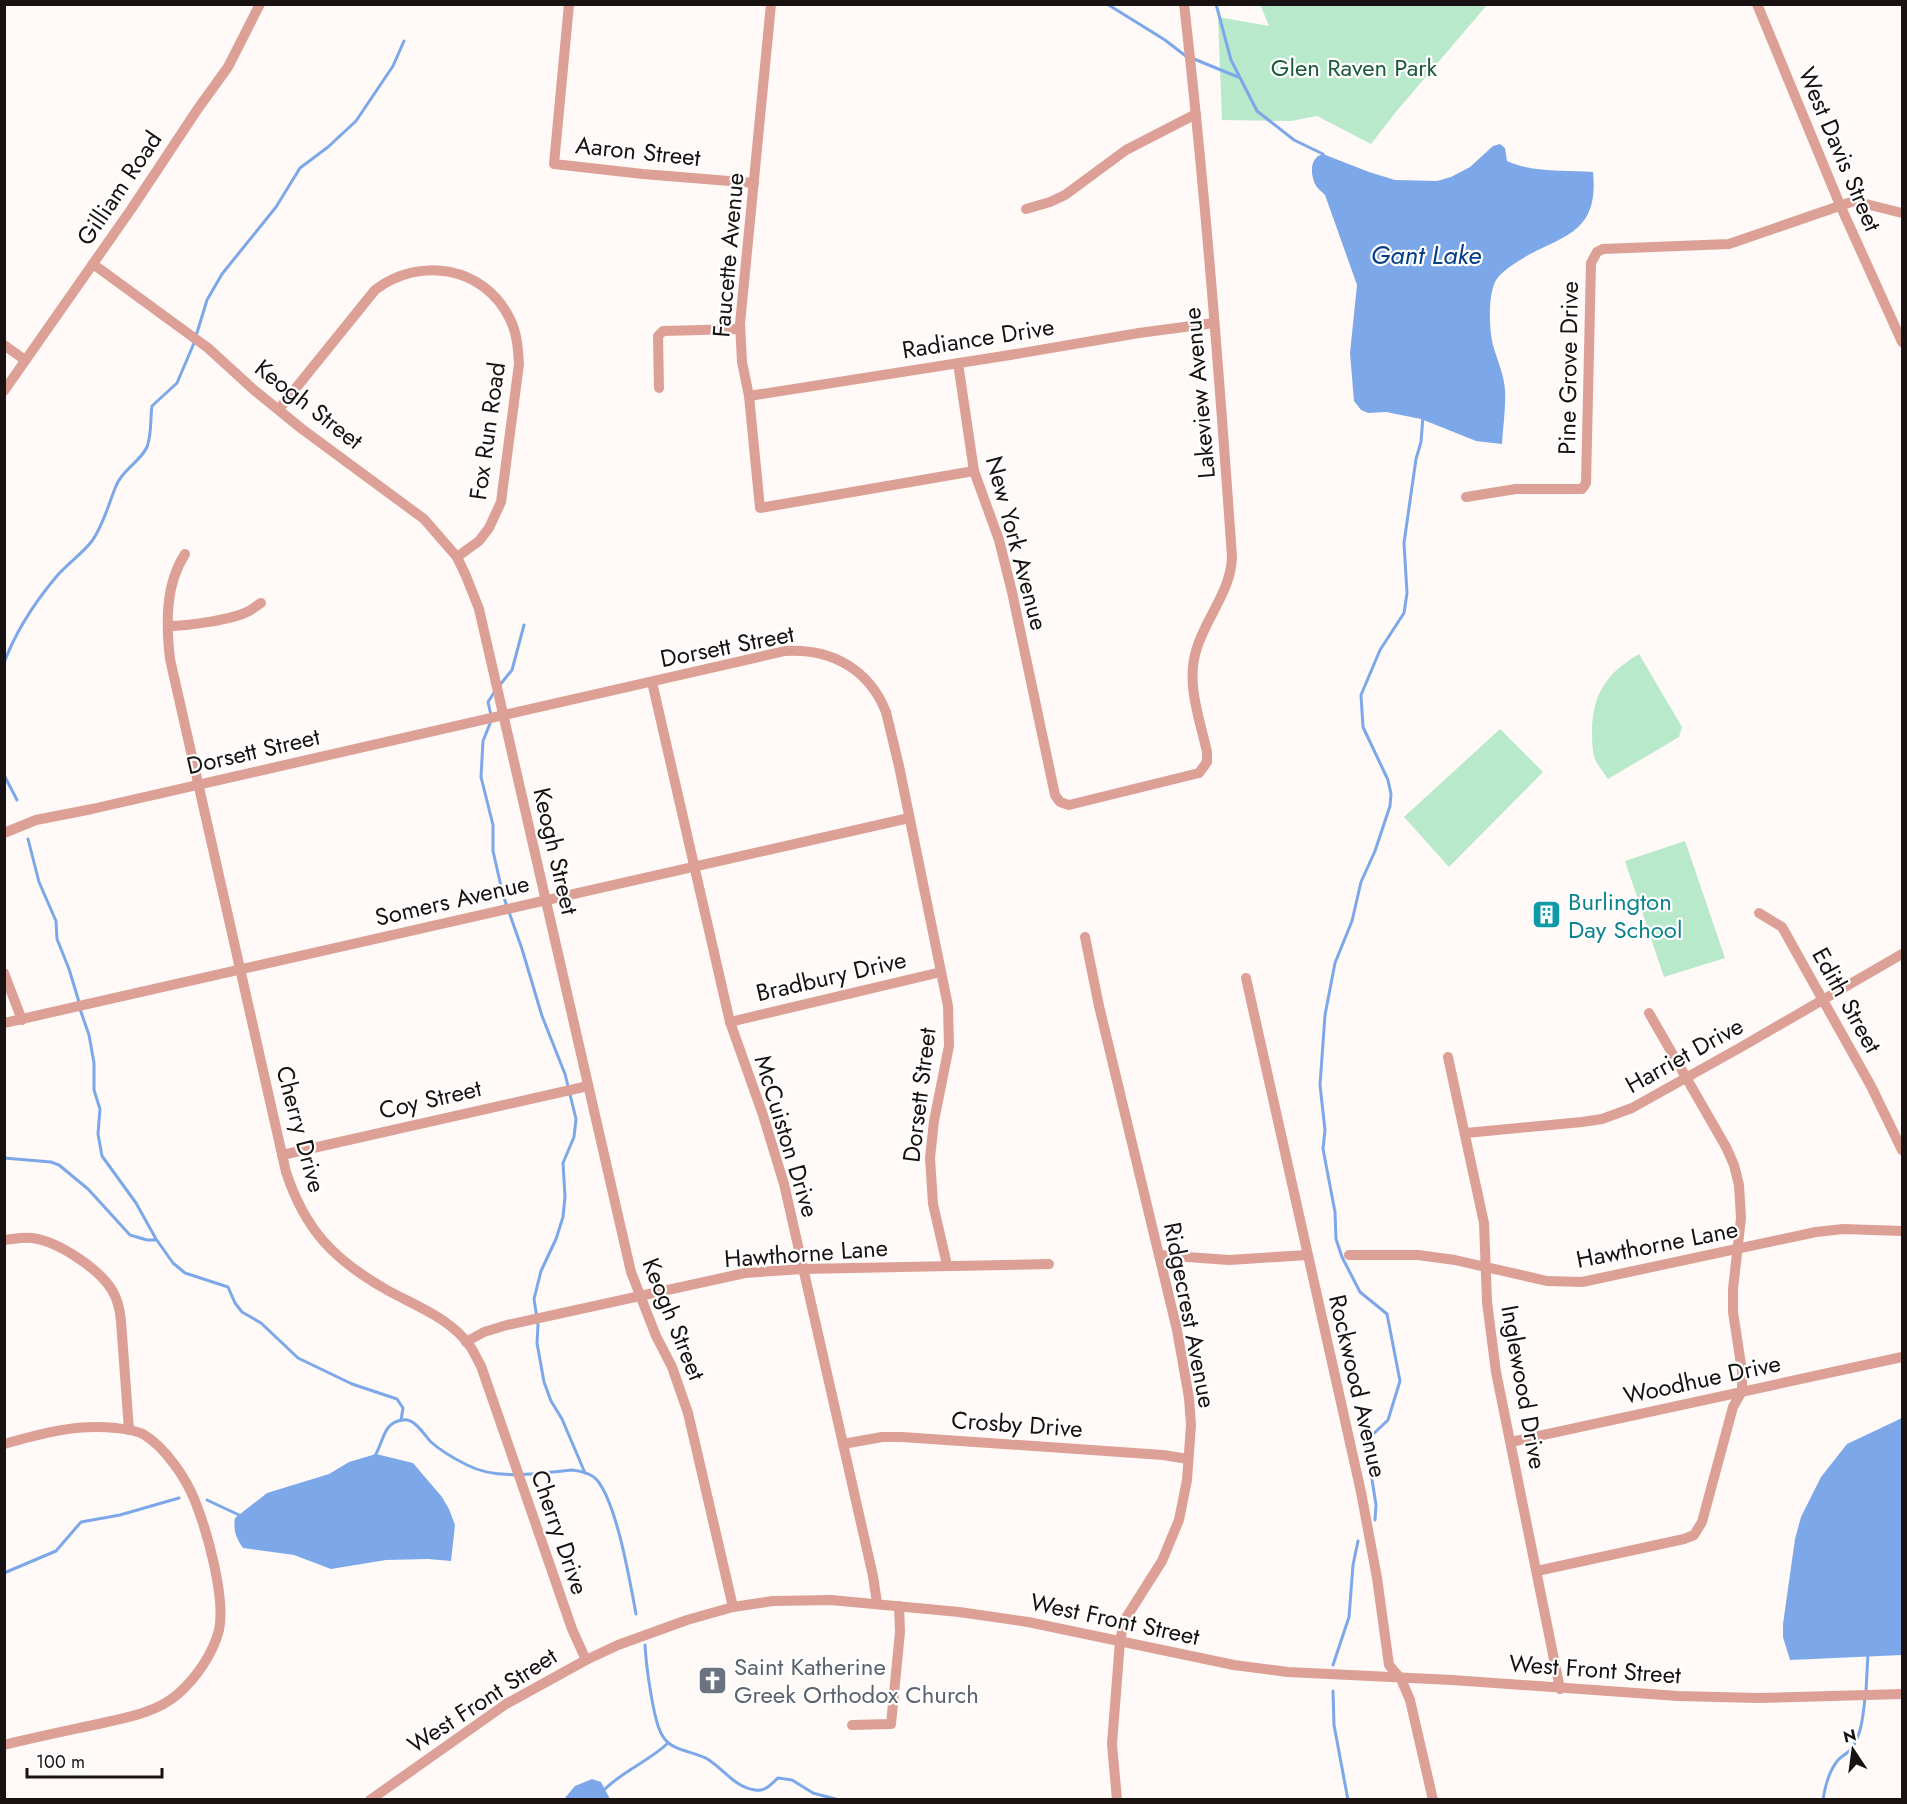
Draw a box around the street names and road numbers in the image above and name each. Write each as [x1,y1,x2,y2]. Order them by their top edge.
street label: West Davis Street [1790,61,1890,237]
street label: Gilliam Road [68,124,170,252]
street label: Aaron Street [574,127,702,175]
street label: Faucette Avenue [703,171,753,339]
street label: Pine Grove Drive [1549,281,1587,455]
street label: Lakeview Avenue [1174,306,1224,480]
street label: Radiance Drive [899,309,1057,367]
street label: Keogh Street [247,350,371,458]
street label: Fox Run Road [460,360,514,502]
street label: New York Avenue [977,452,1057,634]
street label: Dorsett Street [657,616,797,676]
street label: Dorsett Street [183,719,323,783]
street label: Keogh Street [524,784,588,918]
street label: Somers Avenue [371,865,533,935]
street label: Edith Street [1804,941,1891,1059]
street label: Bradbury Drive [752,942,910,1010]
street label: Harriet Drive [1619,1008,1749,1102]
street label: Dorsett Street [893,1025,945,1164]
street label: McCuiston Drive [746,1051,828,1221]
street label: Cherry Drive [267,1062,335,1196]
street label: Coy Street [375,1070,485,1128]
street label: Hawthorne Lane [1573,1211,1741,1277]
street label: Ridgecrest Avenue [1155,1219,1225,1411]
street label: Hawthorne Lane [723,1230,889,1276]
street label: Keogh Street [634,1253,714,1386]
street label: Rockwood Avenue [1320,1291,1396,1481]
street label: Inglewood Drive [1492,1302,1556,1472]
street label: Woodhue Drive [1620,1345,1784,1413]
street label: Crosby Drive [950,1402,1084,1446]
street label: Cherry Drive [522,1465,598,1599]
street label: West Front Street [1027,1584,1203,1654]
street label: West Front Street [400,1638,564,1762]
street label: West Front Street [1508,1646,1682,1692]

